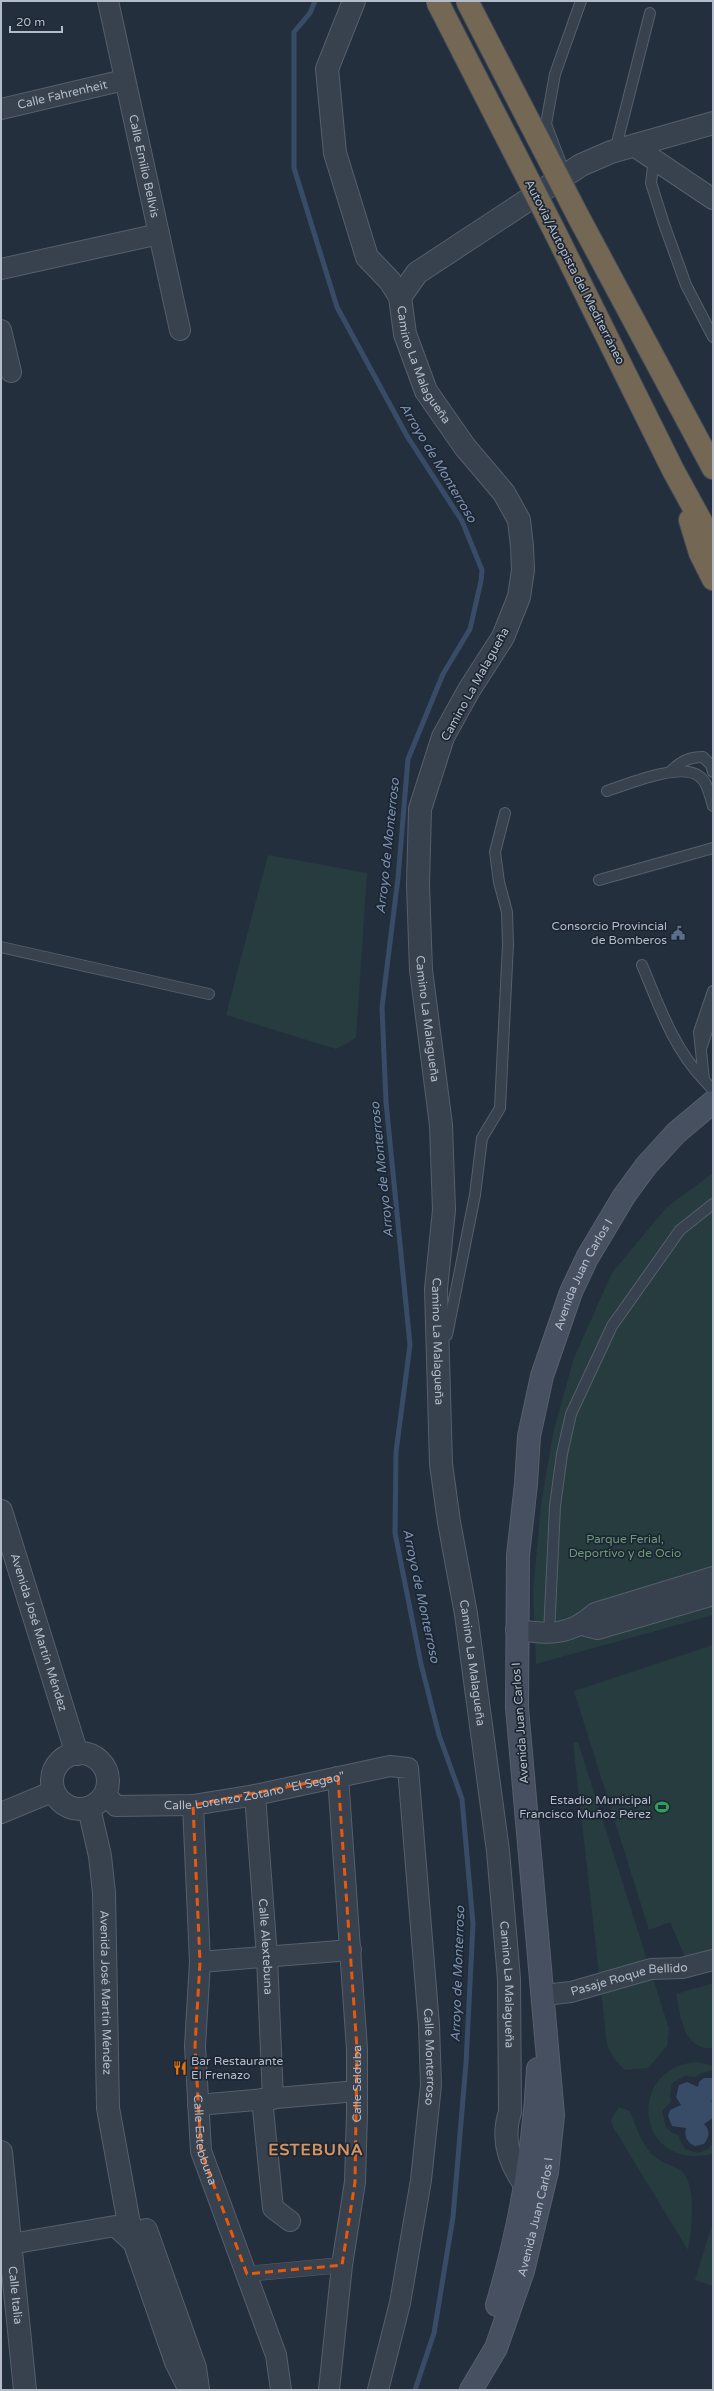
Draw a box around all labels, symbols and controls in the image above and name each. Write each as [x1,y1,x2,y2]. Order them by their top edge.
scale bar [10,8,62,34]
text: 20 m [16,15,45,29]
street label: Calle Fahrenheit [16,77,109,112]
street label: Calle Emilio Bellvis [126,113,162,219]
street label: Autovía/Autopista del Mediterráneo [522,177,628,367]
street label: Camino La Malagueña [394,305,454,426]
water label: Arroyo de Monterroso [396,400,481,527]
street label: Camino La Malagueña [438,625,512,743]
water label: Arroyo de Monterroso [373,776,403,915]
place label: Consorcio Provincial de Bomberos [552,919,667,947]
public building icon: Consorcio Provincial de Bomberos [670,925,686,941]
street label: Camino La Malagueña [413,955,442,1083]
water label: Arroyo de Monterroso [367,1100,397,1239]
street label: Avenida Juan Carlos I [551,1216,616,1332]
street label: Camino La Malagueña [429,1277,446,1405]
water label: Arroyo de Monterroso [399,1528,443,1665]
park label: Parque Ferial, Deportivo y de Ocio [569,1532,681,1560]
street label: Avenida José Martín Méndez [8,1551,70,1713]
street label: Camino La Malagueña [456,1598,488,1727]
street label: Avenida Juan Carlos I [509,1662,531,1784]
street label: Calle Lorenzo Zotano "El Segao" [164,1769,346,1812]
place label: Estadio Municipal Francisco Muñoz Pérez [519,1793,651,1821]
sports icon: Estadio Municipal Francisco Muñoz Pérez [654,1799,670,1815]
street label: Calle Alextebuna [256,1898,276,1995]
water label: Arroyo de Monterroso [448,1904,468,2042]
street label: Avenida José Martín Méndez [97,1910,114,2075]
street label: Camino La Malagueña [497,1920,517,2048]
street label: Pasaje Roque Bellido [569,1960,689,1999]
street label: Calle Monterroso [421,2008,438,2106]
street label: Calle Salduba [350,2045,364,2123]
place label: Bar Restaurante El Frenazo [191,2054,283,2082]
restaurant icon: Bar Restaurante El Frenazo [172,2060,188,2076]
street label: Calle Estebbuna [191,2094,220,2187]
district label: ESTEBUNA [268,2140,364,2160]
street label: Avenida Juan Carlos I [515,2157,555,2278]
street label: Calle Italia [6,2266,25,2325]

